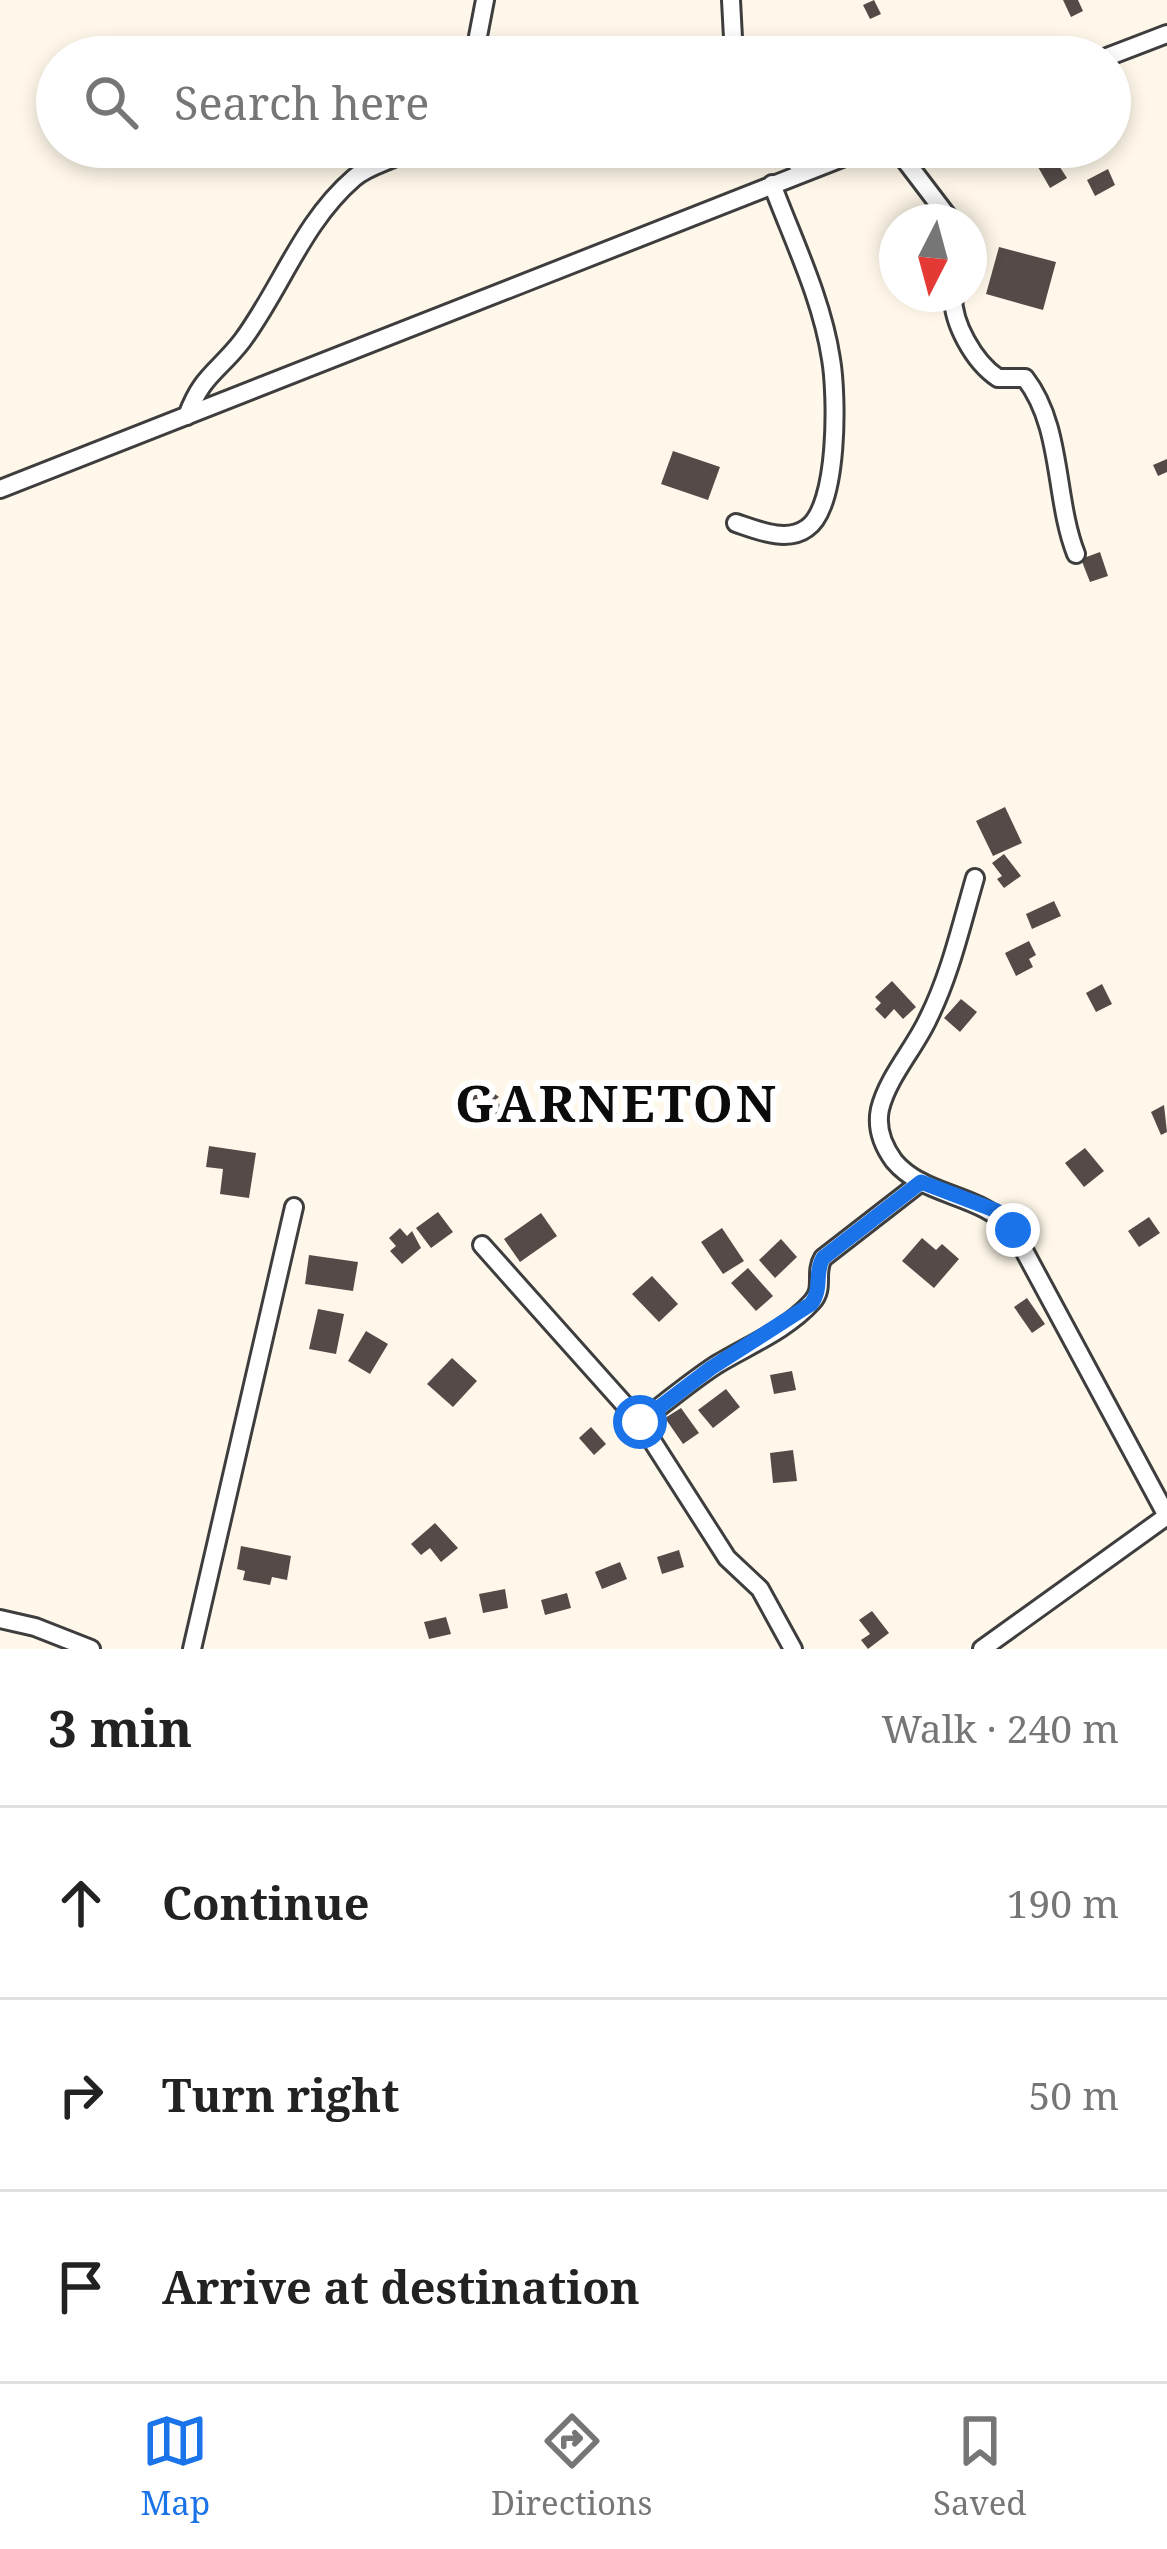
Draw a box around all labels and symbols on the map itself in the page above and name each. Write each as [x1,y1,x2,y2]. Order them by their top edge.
north arrow [879,204,987,312]
district label: GARNETON [455,1067,779,1137]
route end [986,1203,1040,1257]
route start [613,1395,667,1449]

